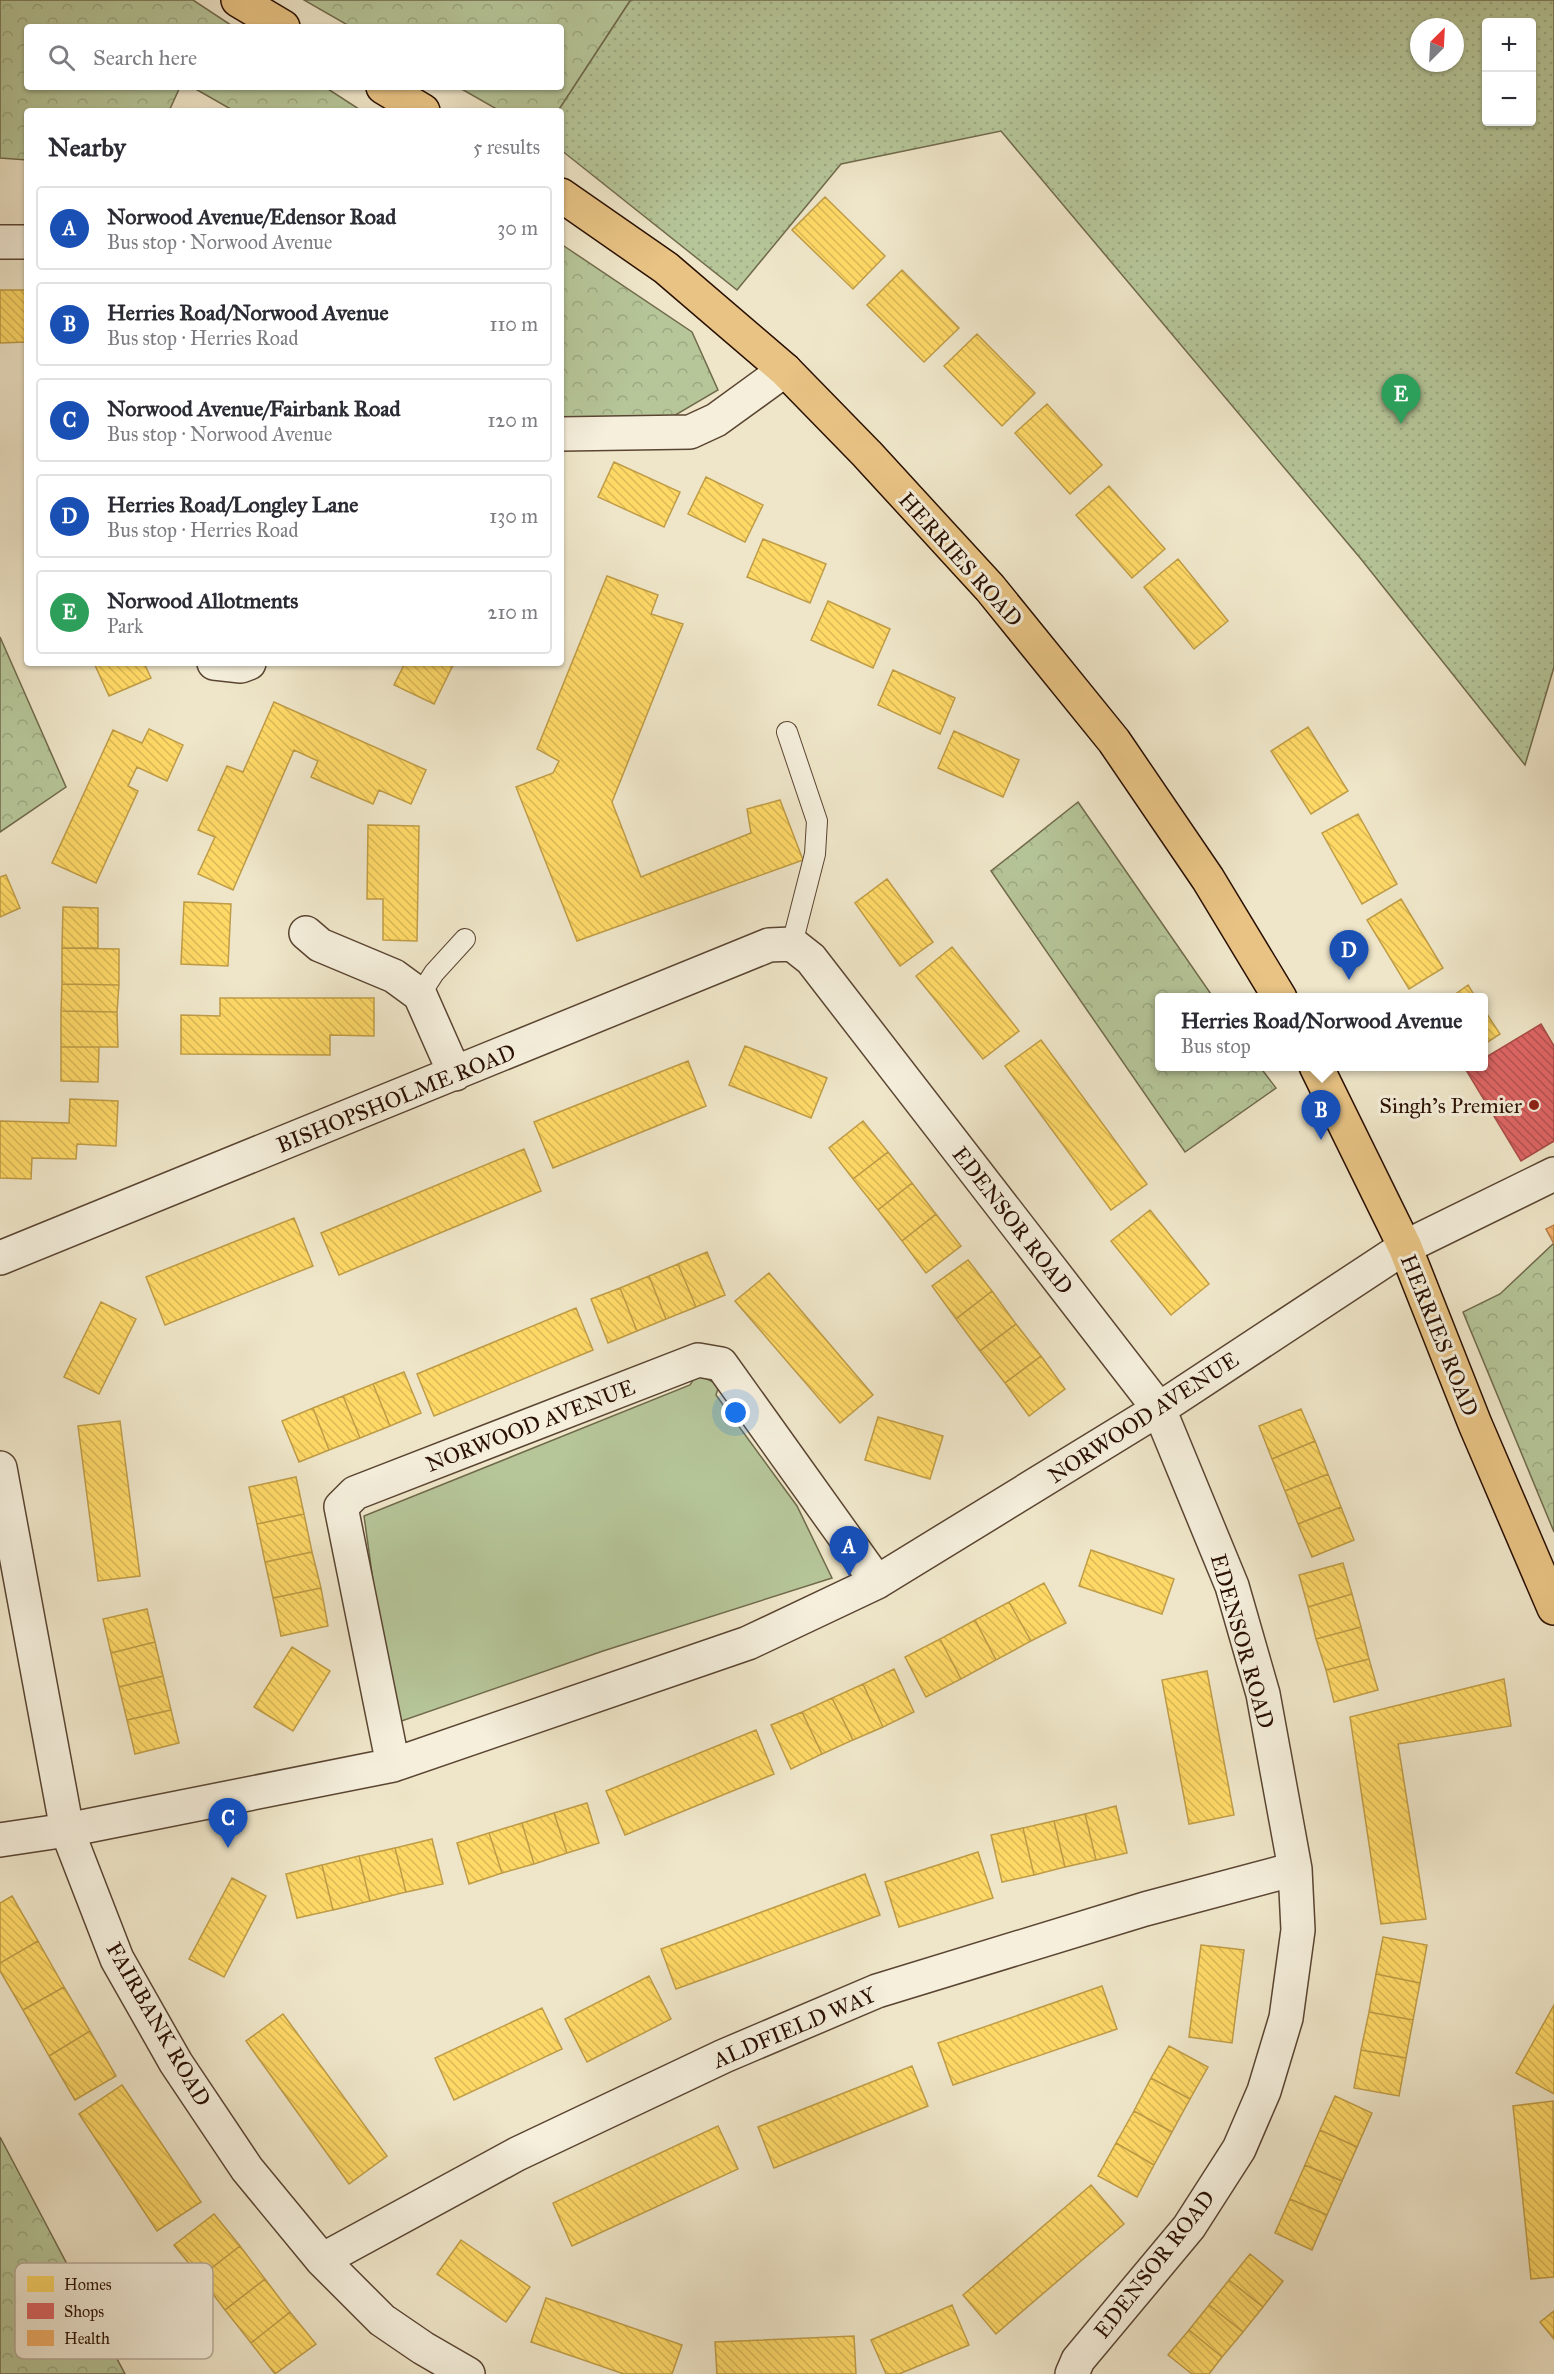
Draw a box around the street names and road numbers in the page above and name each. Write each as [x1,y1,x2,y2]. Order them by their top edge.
street label: HERRIES ROAD [893,486,1028,632]
street label: BISHOPSHOLME ROAD [273,1038,520,1159]
street label: EDENSOR ROAD [946,1141,1079,1300]
street label: HERRIES ROAD [1395,1250,1484,1420]
street label: NORWOOD AVENUE [1043,1346,1244,1489]
street label: NORWOOD AVENUE [422,1373,639,1478]
street label: EDENSOR ROAD [1205,1551,1280,1731]
street label: FAIRBANK ROAD [101,1937,217,2111]
street label: ALDFIELD WAY [708,1981,881,2074]
street label: EDENSOR ROAD [1088,2185,1221,2344]

